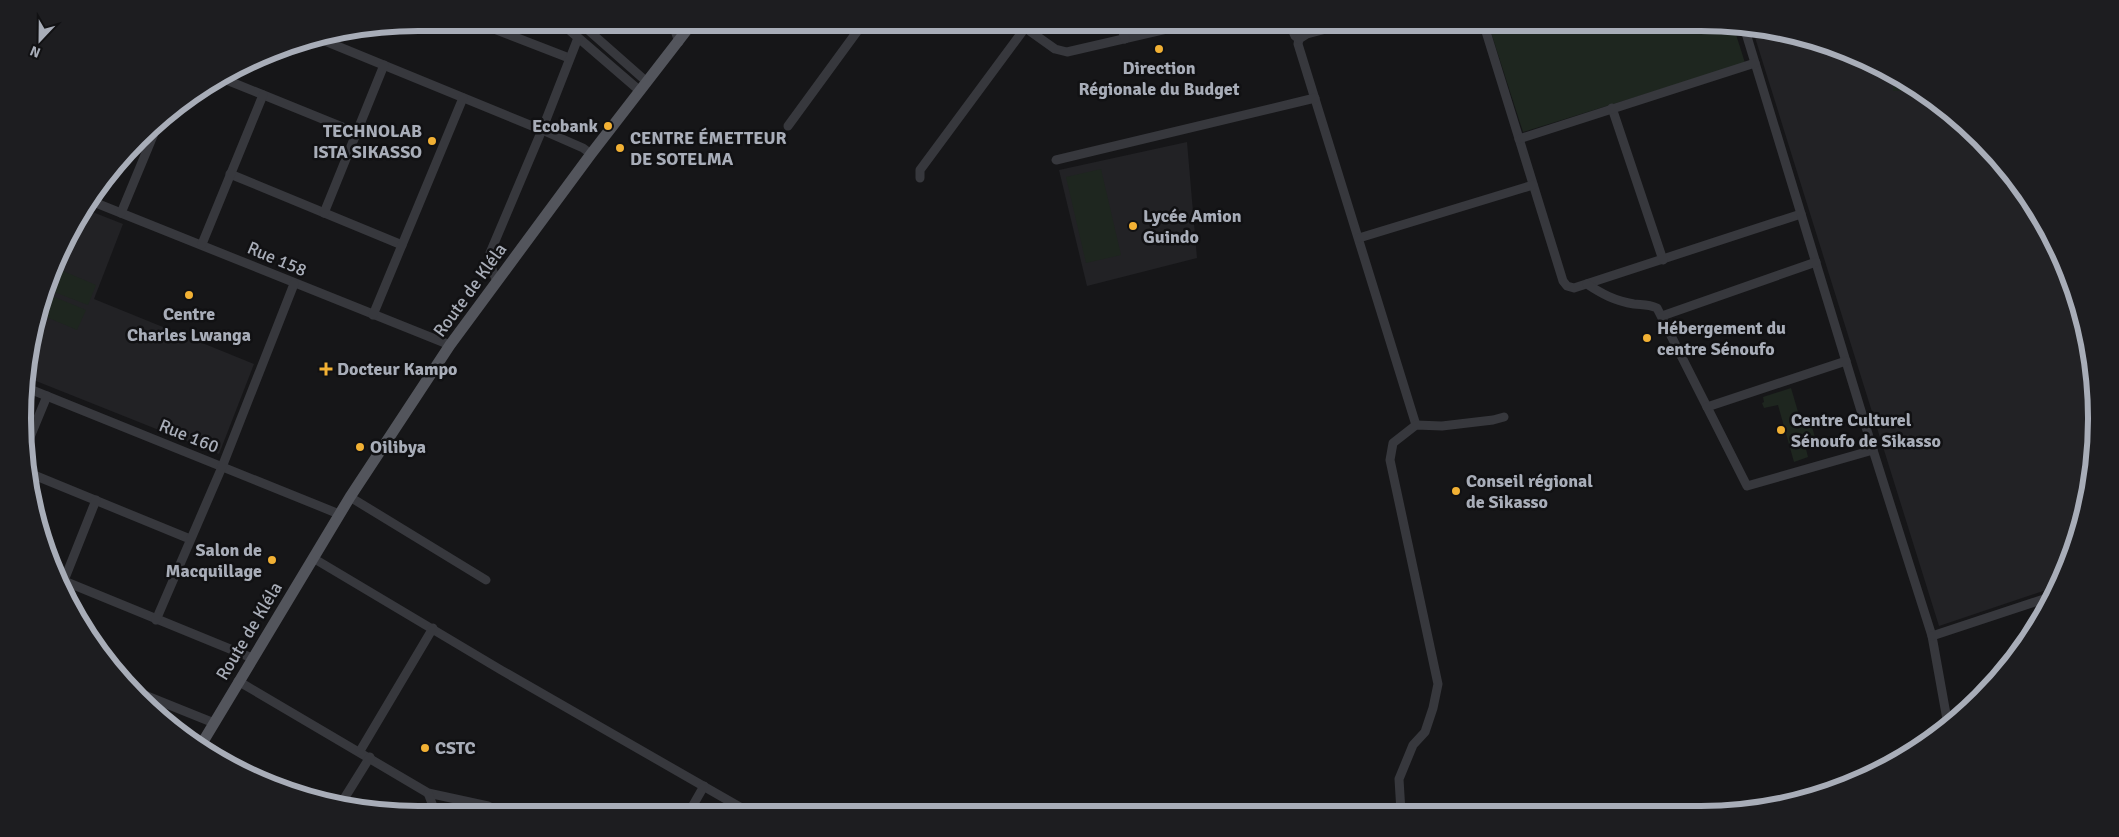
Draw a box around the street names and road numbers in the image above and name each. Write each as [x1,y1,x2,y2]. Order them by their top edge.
street label: Rue 158 [244,237,310,281]
street label: Route de Kléla [429,239,511,341]
street label: Rue 160 [156,414,222,458]
street label: Route de Kléla [211,578,287,684]

